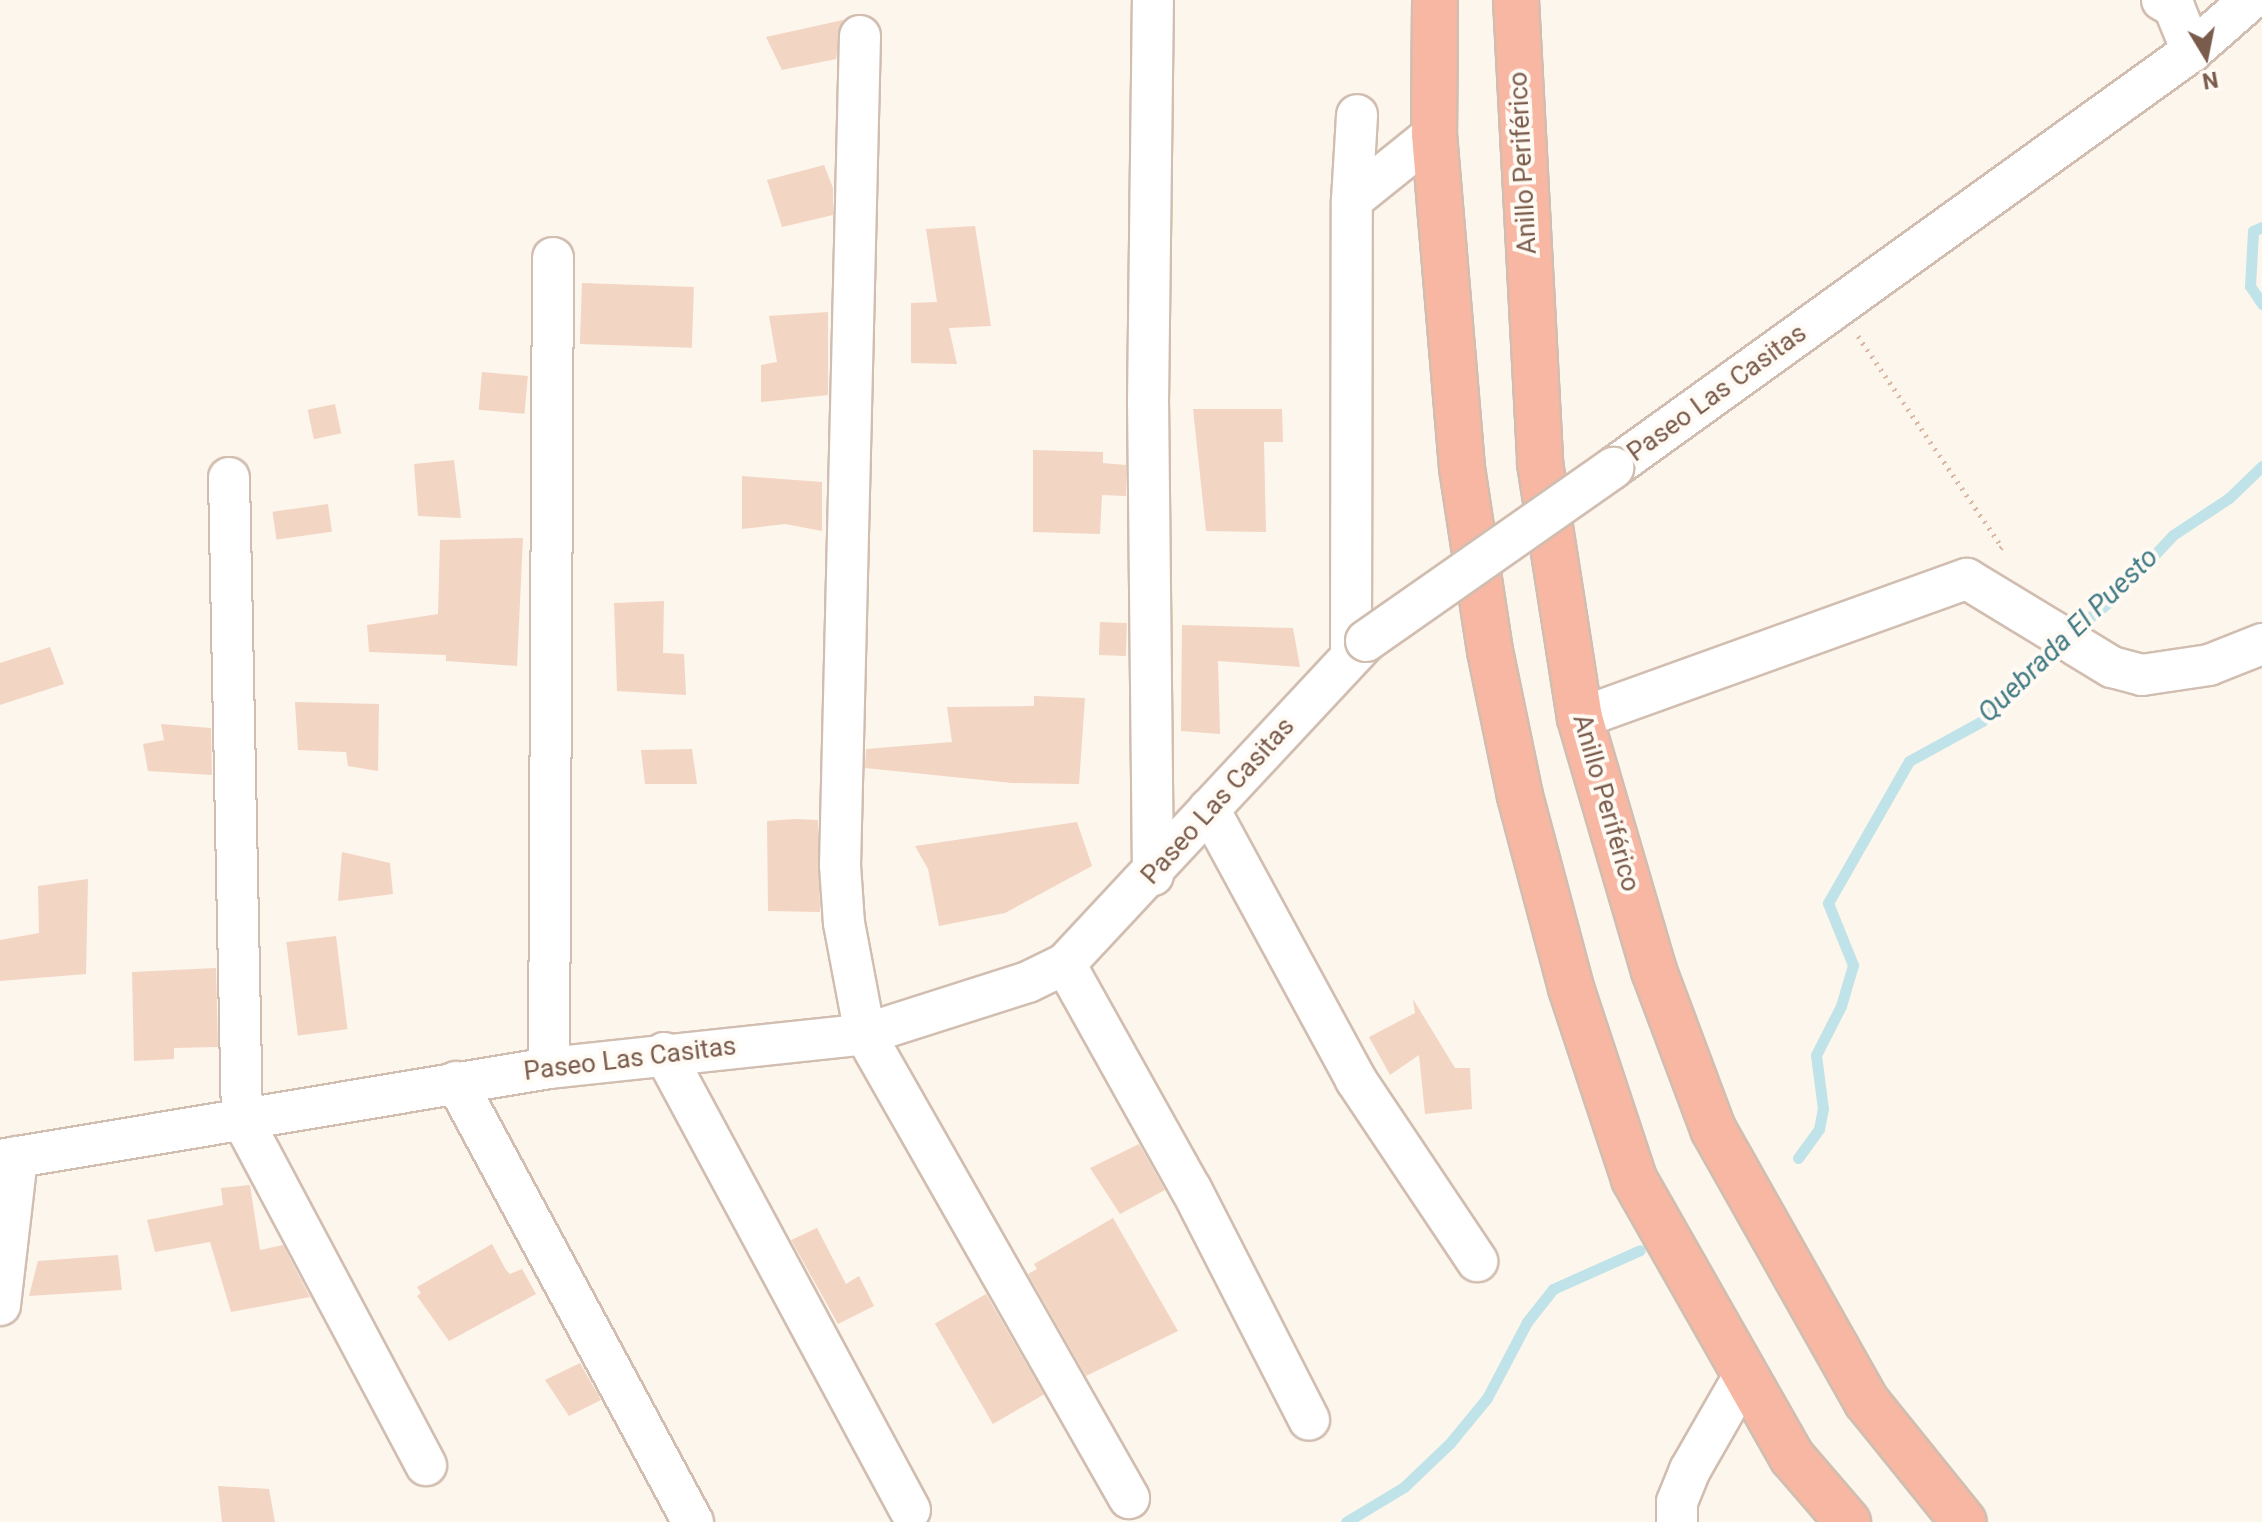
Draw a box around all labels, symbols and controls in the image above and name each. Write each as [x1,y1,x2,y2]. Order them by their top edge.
north arrow [2166,16,2246,96]
text: N [2200,66,2220,94]
street label: Anillo Periférico [1503,71,1543,255]
street label: Paseo Las Casitas [1621,318,1813,468]
water label: Quebrada El Puesto [1971,541,2165,729]
street label: Paseo Las Casitas [1135,711,1301,891]
street label: Anillo Periférico [1566,711,1646,895]
street label: Paseo Las Casitas [522,1030,738,1088]

